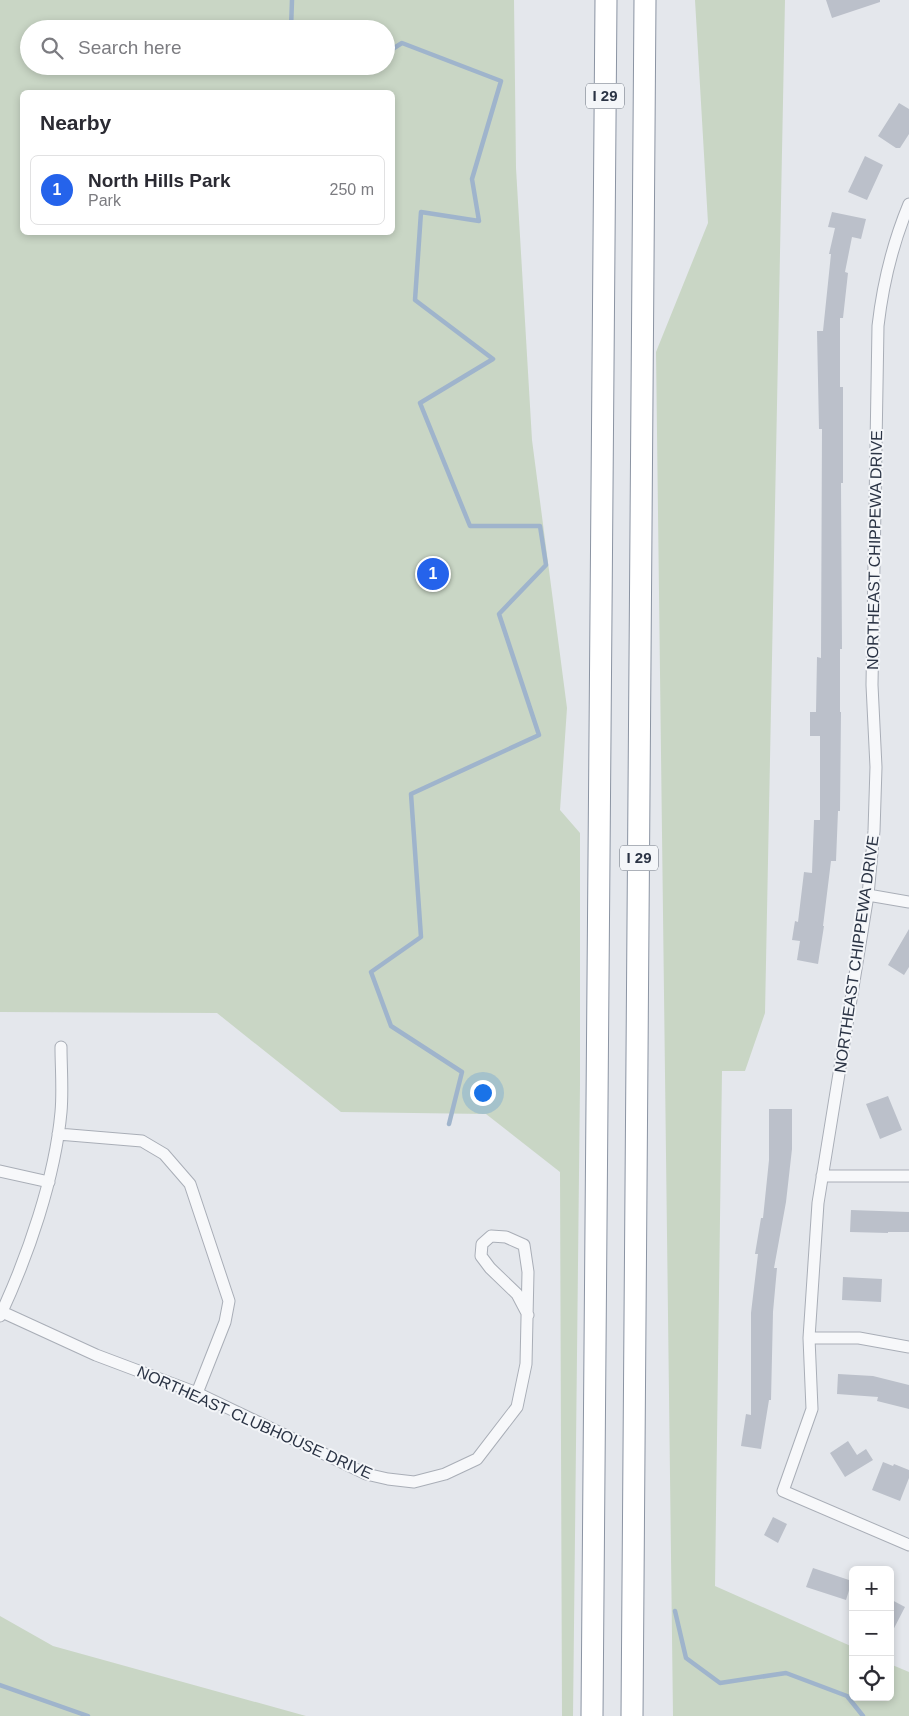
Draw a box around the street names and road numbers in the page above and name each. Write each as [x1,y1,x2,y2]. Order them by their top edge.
road number: I 29 [586,84,624,108]
street label: NORTHEAST CHIPPEWA DRIVE [864,430,885,670]
street label: NORTHEAST CHIPPEWA DRIVE [831,834,882,1074]
road number: I 29 [620,846,658,870]
street label: NORTHEAST CLUBHOUSE DRIVE [135,1363,375,1482]

